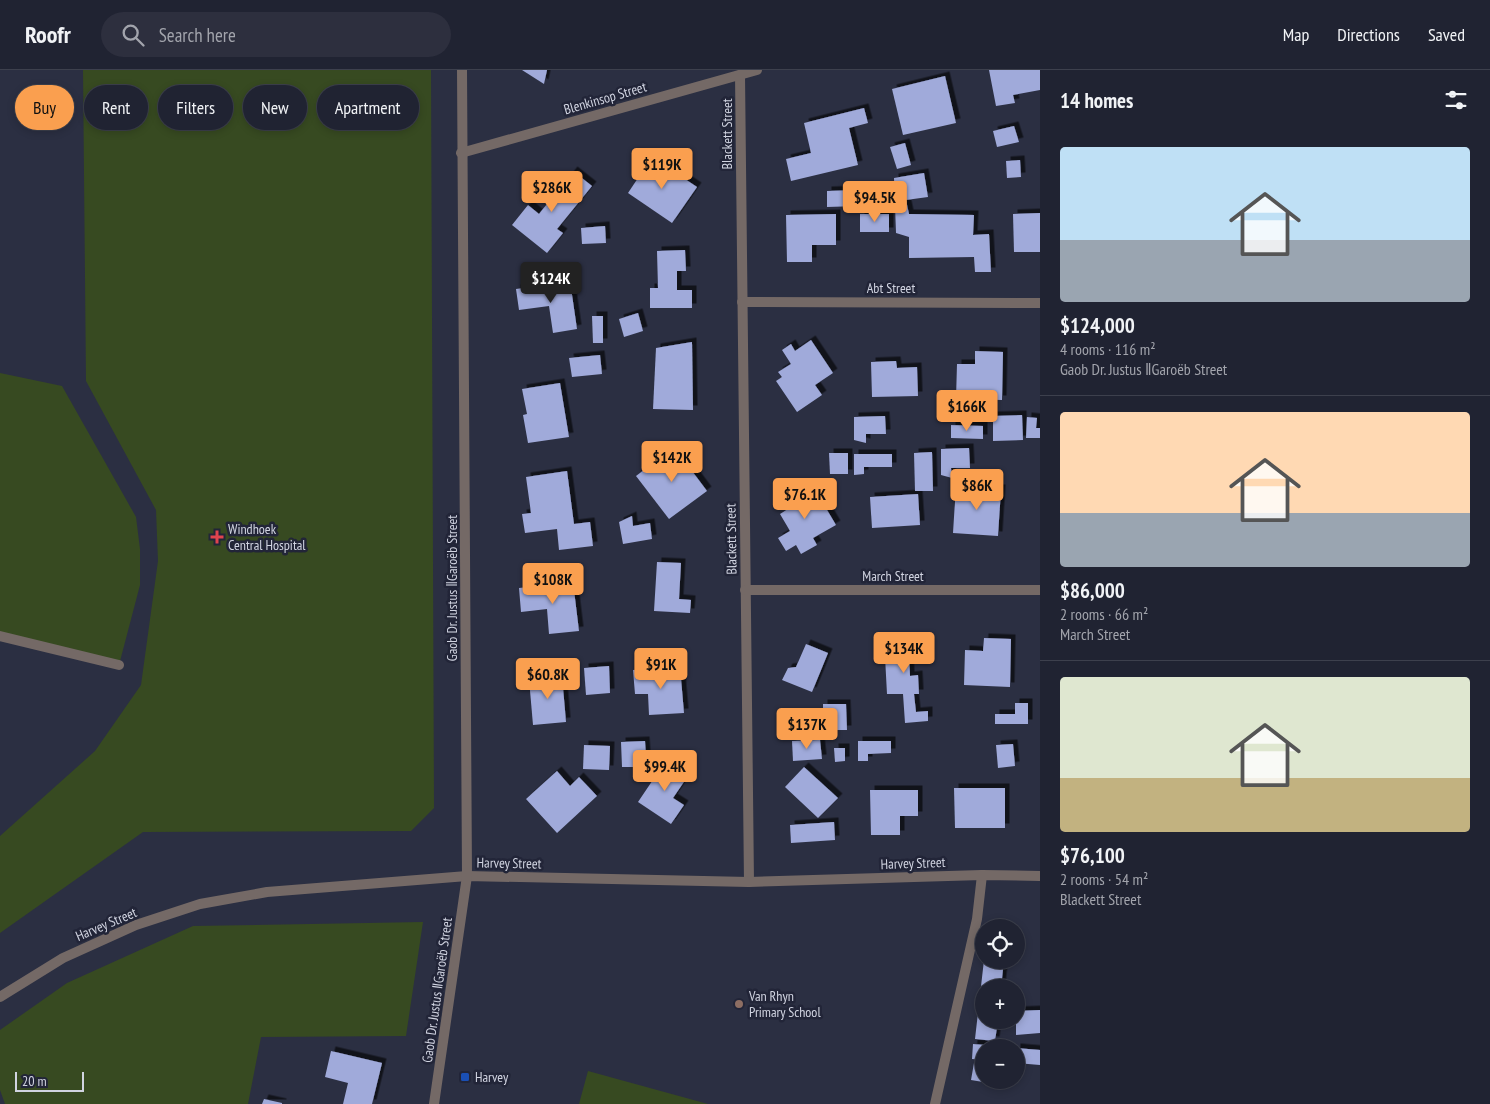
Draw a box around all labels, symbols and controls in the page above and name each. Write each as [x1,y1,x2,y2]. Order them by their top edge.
search box [101,12,451,57]
text: Roofr [25,19,71,50]
icon: search [119,21,147,49]
text: Search here [159,23,236,47]
text: Map [1283,23,1309,46]
text: Directions [1337,23,1400,46]
text: Saved [1428,23,1465,46]
street label: Blenkinsop Street [562,78,649,118]
chip: Buy [15,85,74,130]
chip: Rent [84,85,148,130]
chip: Filters [158,85,233,130]
chip: New [243,85,307,130]
chip: Apartment [317,85,419,130]
icon: filters [1442,86,1470,114]
text: 14 homes [1060,87,1133,114]
street label: Blackett Street [718,98,736,170]
pin: $119K [627,148,697,190]
text: $119K [643,154,681,174]
pin: $286K [517,170,587,213]
text: $286K [533,177,571,197]
icon: home [1220,179,1310,269]
pin: $94.5K [834,180,916,223]
text: $94.5K [854,187,896,207]
pin: $124K [516,262,586,304]
text: $124K [532,268,570,288]
street label: Abt Street [867,279,915,297]
text: $124,000 [1060,312,1135,339]
text: 4 rooms · 116 m² [1060,339,1156,359]
text: Gaob Dr. Justus ǁGaroëb Street [1060,359,1227,379]
pin: $166K [932,390,1002,432]
text: $166K [948,396,986,416]
pin: $142K [637,440,707,483]
icon: home [1220,445,1310,535]
text: $142K [653,447,691,467]
pin: $86K [947,468,1007,511]
text: $86K [961,475,993,495]
pin: $76.1K [764,478,846,520]
text: $76.1K [784,484,826,504]
street label: Blackett Street [721,503,741,575]
street label: Gaob Dr. Justus ǁGaroëb Street [443,515,461,661]
place label: Windhoek Central Hospital [228,520,306,554]
marker: Windhoek Central Hospital [210,530,224,544]
pin: $108K [518,562,588,605]
street label: March Street [862,567,924,585]
text: $108K [534,569,572,589]
text: $86,000 [1060,577,1125,604]
text: 2 rooms · 66 m² [1060,604,1148,624]
text: March Street [1060,624,1130,644]
pin: $134K [869,632,939,674]
text: $134K [885,638,923,658]
pin: $91K [631,648,691,690]
text: $91K [645,654,677,674]
pin: $60.8K [507,658,589,700]
text: $60.8K [527,664,569,684]
pin: $137K [772,708,842,750]
icon: home [1220,710,1310,800]
text: $137K [788,714,826,734]
pin: $99.4K [624,750,706,792]
text: $99.4K [644,756,686,776]
text: $76,100 [1060,842,1125,869]
street label: Harvey Street [476,853,542,873]
street label: Harvey Street [880,853,946,873]
text: 2 rooms · 54 m² [1060,869,1148,889]
text: Blackett Street [1060,889,1141,909]
street label: Harvey Street [73,903,139,945]
street label: Gaob Dr. Justus ǁGaroëb Street [418,916,456,1064]
map controls [975,919,1025,1089]
button: locate [975,919,1025,969]
button: + [975,979,1025,1029]
place label: Van Rhyn Primary School [748,987,821,1021]
marker: Van Rhyn Primary School [733,998,745,1010]
button: − [975,1039,1025,1089]
place label: Harvey [475,1068,509,1086]
scale bar [15,1069,84,1092]
marker: Harvey [459,1071,471,1083]
text: 20 m [22,1072,47,1090]

